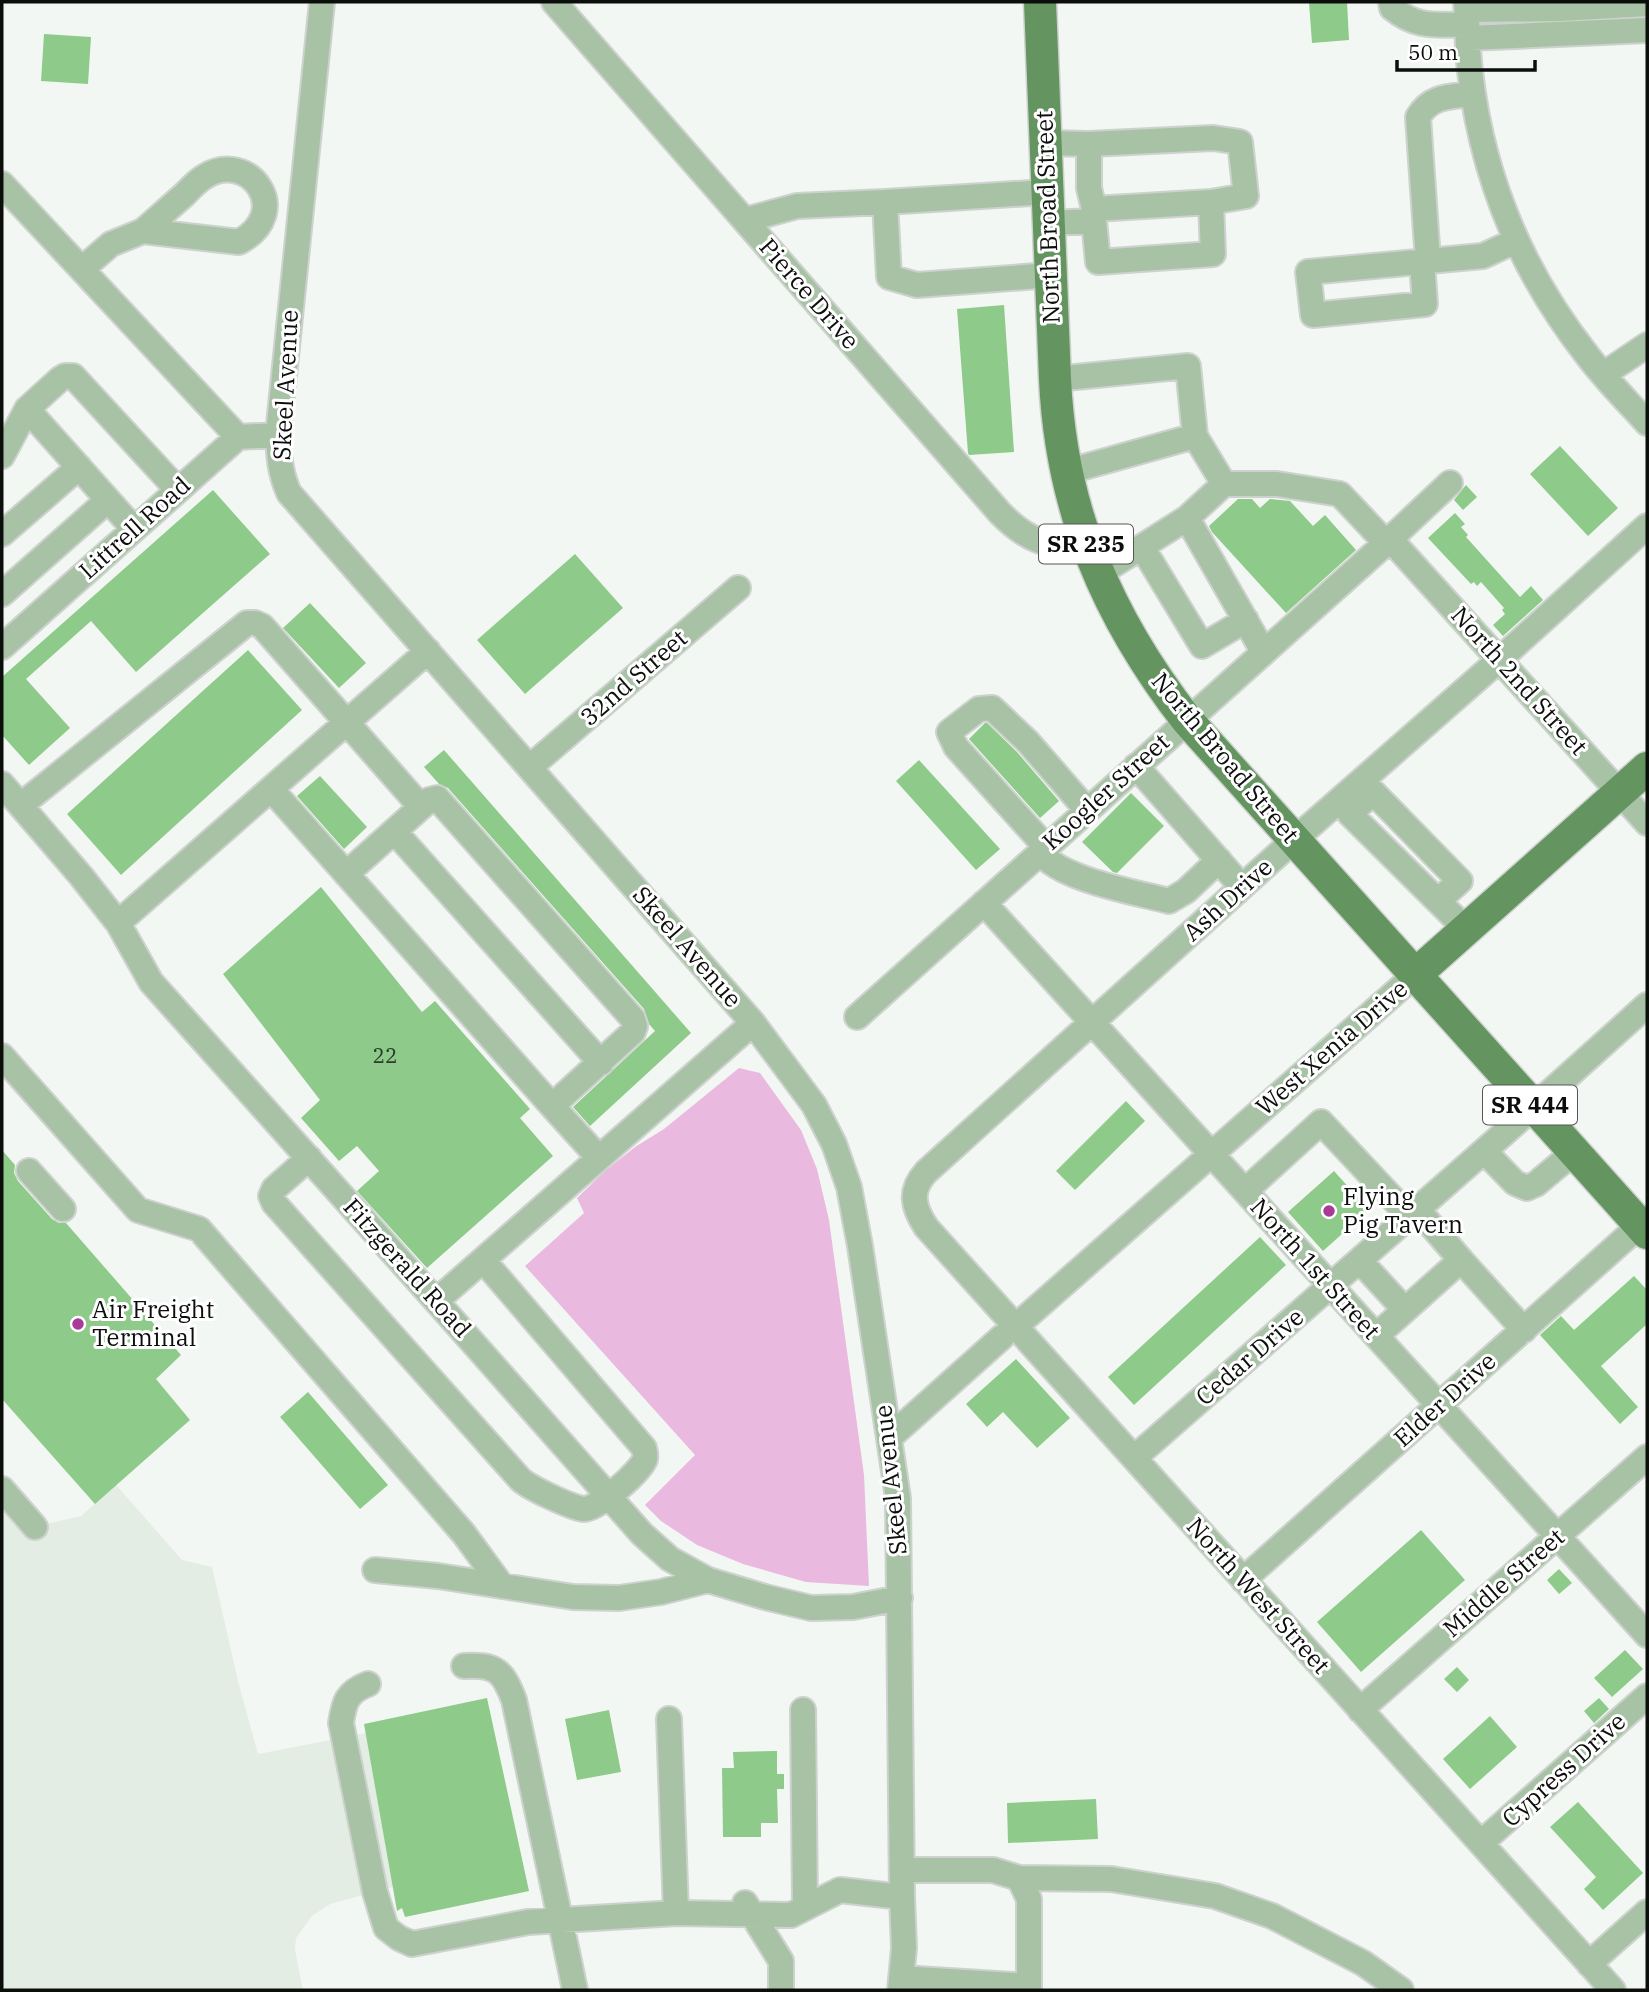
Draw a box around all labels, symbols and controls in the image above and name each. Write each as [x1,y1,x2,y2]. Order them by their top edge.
scale bar [1397,28,1535,72]
text: 50 m [1408,38,1458,66]
street label: North Broad Street [1027,110,1067,324]
street label: Pierce Drive [753,231,867,356]
street label: Skeel Avenue [265,309,305,461]
street label: Littrell Road [72,469,197,586]
road number: SR 235 [1039,524,1133,564]
street label: North 2nd Street [1445,599,1595,761]
street label: 32nd Street [573,622,694,733]
street label: North Broad Street [1145,665,1307,849]
street label: Koogler Street [1035,726,1176,857]
street label: Ash Drive [1176,851,1279,948]
street label: Skeel Avenue [626,879,749,1014]
street label: West Xenia Drive [1249,972,1414,1122]
house number: 22 [372,1041,398,1069]
road number: SR 444 [1483,1086,1577,1124]
place label: Flying Pig Tavern [1343,1180,1463,1240]
street label: Fitzgerald Road [337,1191,479,1344]
street label: North 1st Street [1244,1191,1388,1346]
marker: Flying Pig Tavern [1321,1203,1337,1219]
place label: Air Freight Terminal [92,1293,214,1353]
street label: Cedar Drive [1189,1301,1310,1412]
marker: Air Freight Terminal [70,1316,86,1332]
street label: Elder Drive [1386,1345,1502,1454]
street label: Skeel Avenue [866,1404,914,1557]
street label: North West Street [1180,1510,1338,1680]
street label: Middle Street [1436,1521,1571,1644]
street label: Cypress Drive [1495,1705,1632,1833]

